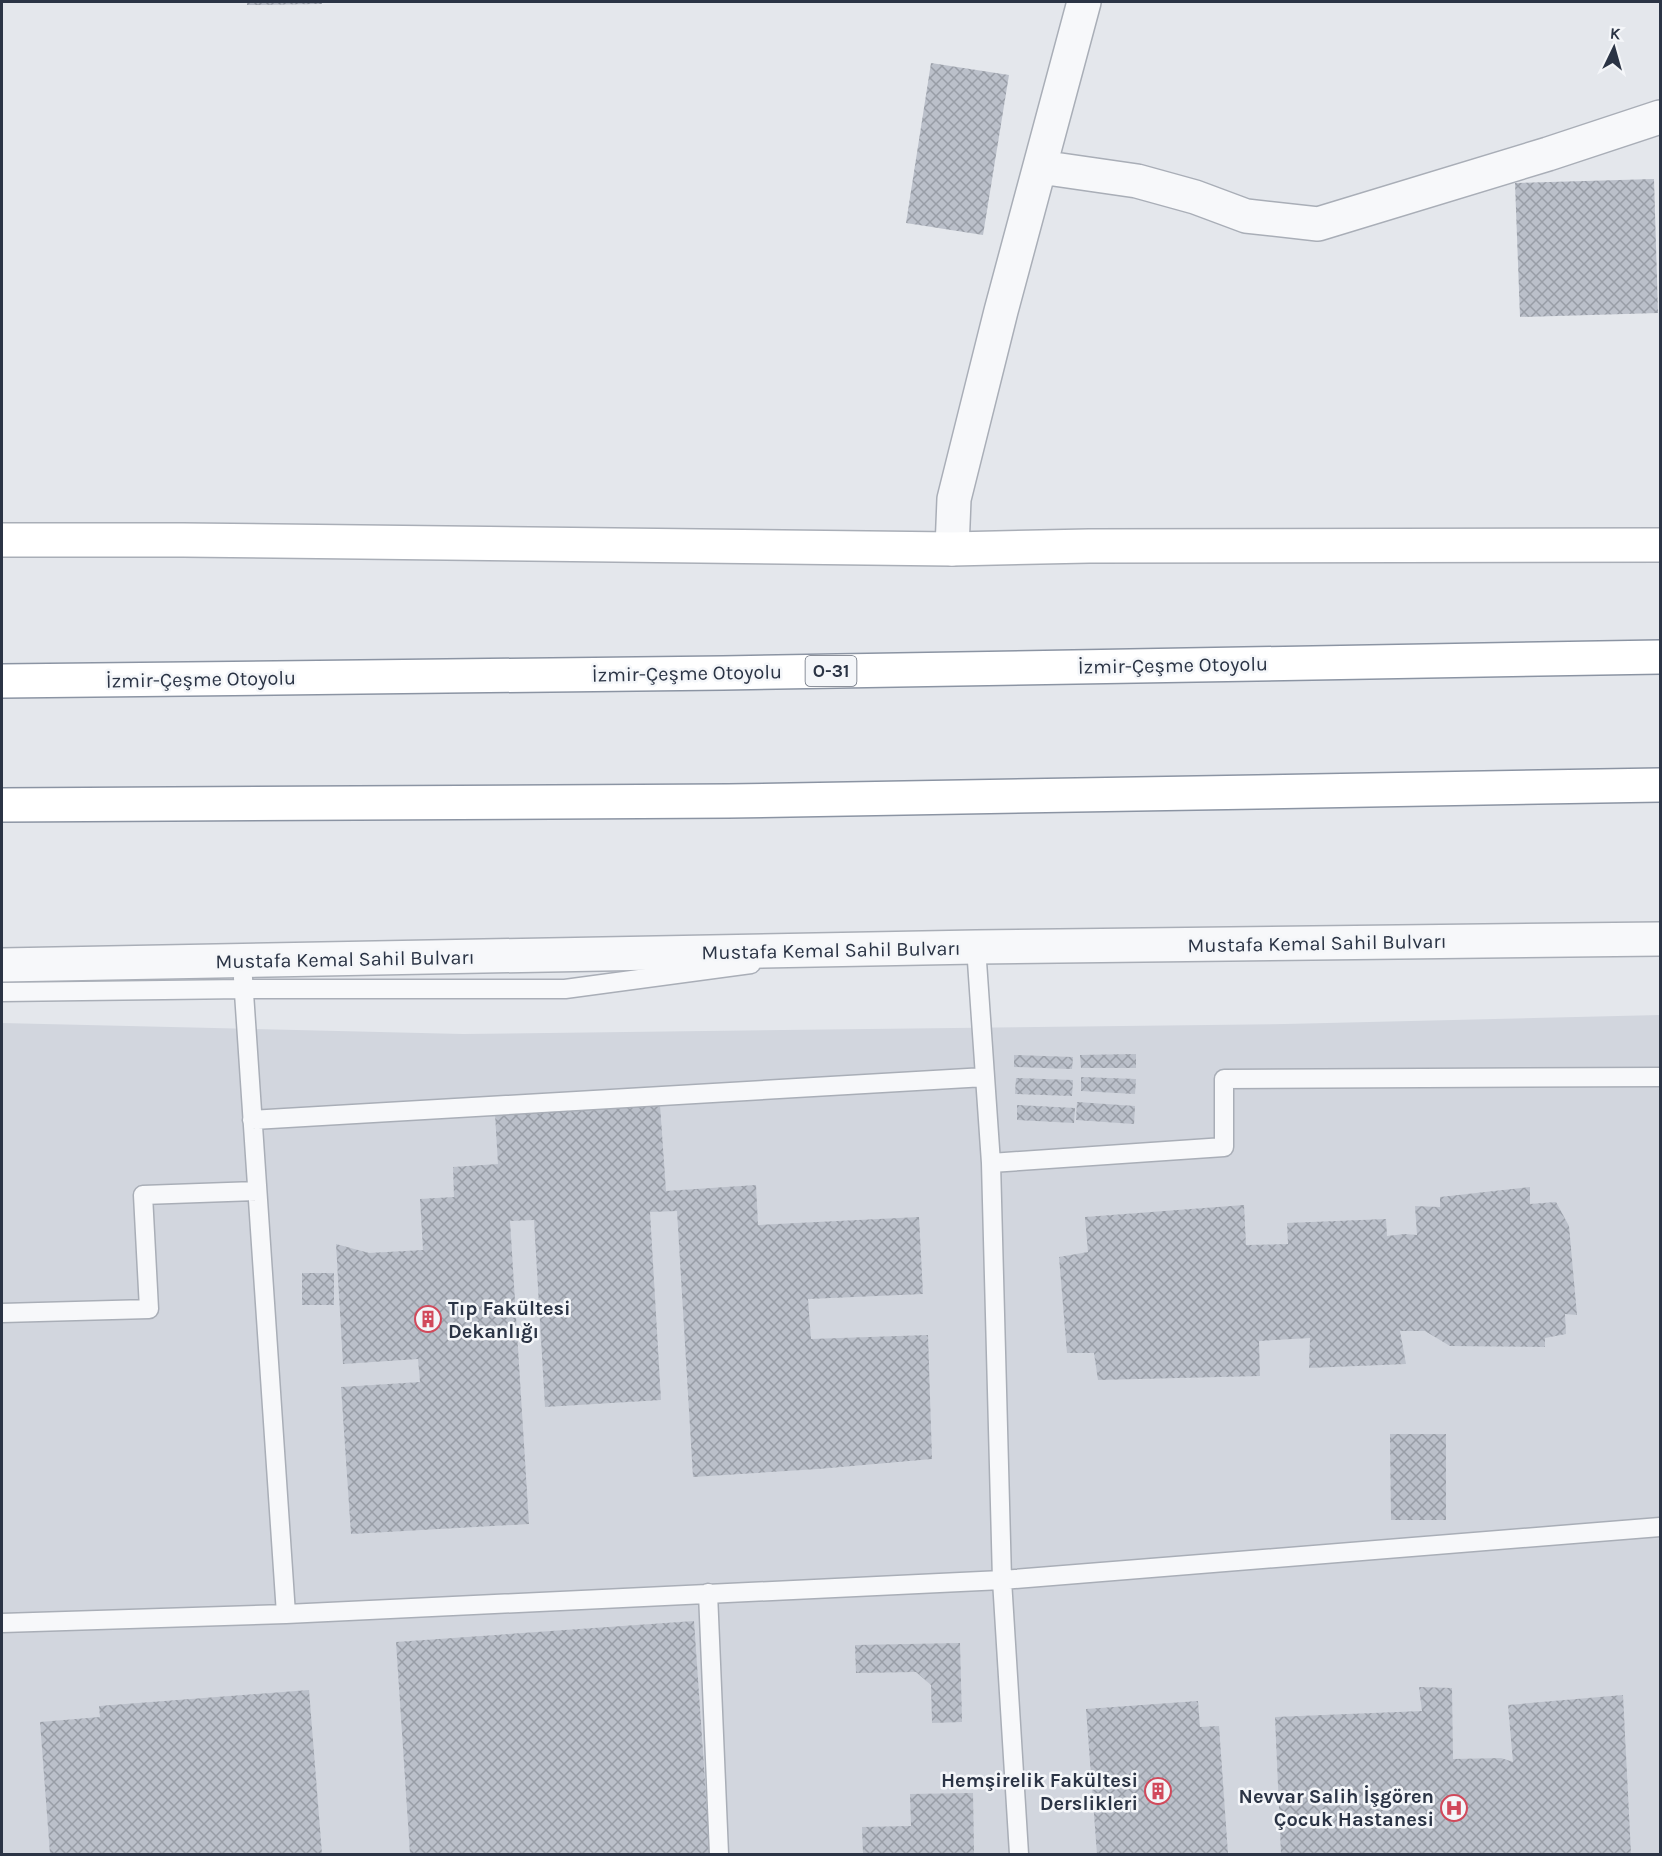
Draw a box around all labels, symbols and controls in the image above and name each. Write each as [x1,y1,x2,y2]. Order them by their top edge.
north arrow [1584,18,1644,78]
text: K [1609,24,1622,44]
street label: İzmir-Çeşme Otoyolu [1078,652,1268,679]
road number: O-31 [806,656,856,686]
street label: İzmir-Çeşme Otoyolu [592,660,782,687]
street label: İzmir-Çeşme Otoyolu [106,666,296,693]
street label: Mustafa Kemal Sahil Bulvarı [1187,930,1447,957]
street label: Mustafa Kemal Sahil Bulvarı [701,937,961,964]
street label: Mustafa Kemal Sahil Bulvarı [215,946,475,973]
place label: Tıp Fakültesi Dekanlığı [448,1297,571,1343]
building icon: Tıp Fakültesi Dekanlığı [413,1304,443,1334]
place label: Hemşirelik Fakültesi Derslikleri [941,1769,1138,1815]
building icon: Hemşirelik Fakültesi Derslikleri [1143,1776,1173,1806]
place label: Nevvar Salih İşgören Çocuk Hastanesi [1239,1785,1434,1831]
hospital icon: Nevvar Salih İşgören Çocuk Hastanesi [1439,1793,1469,1823]

